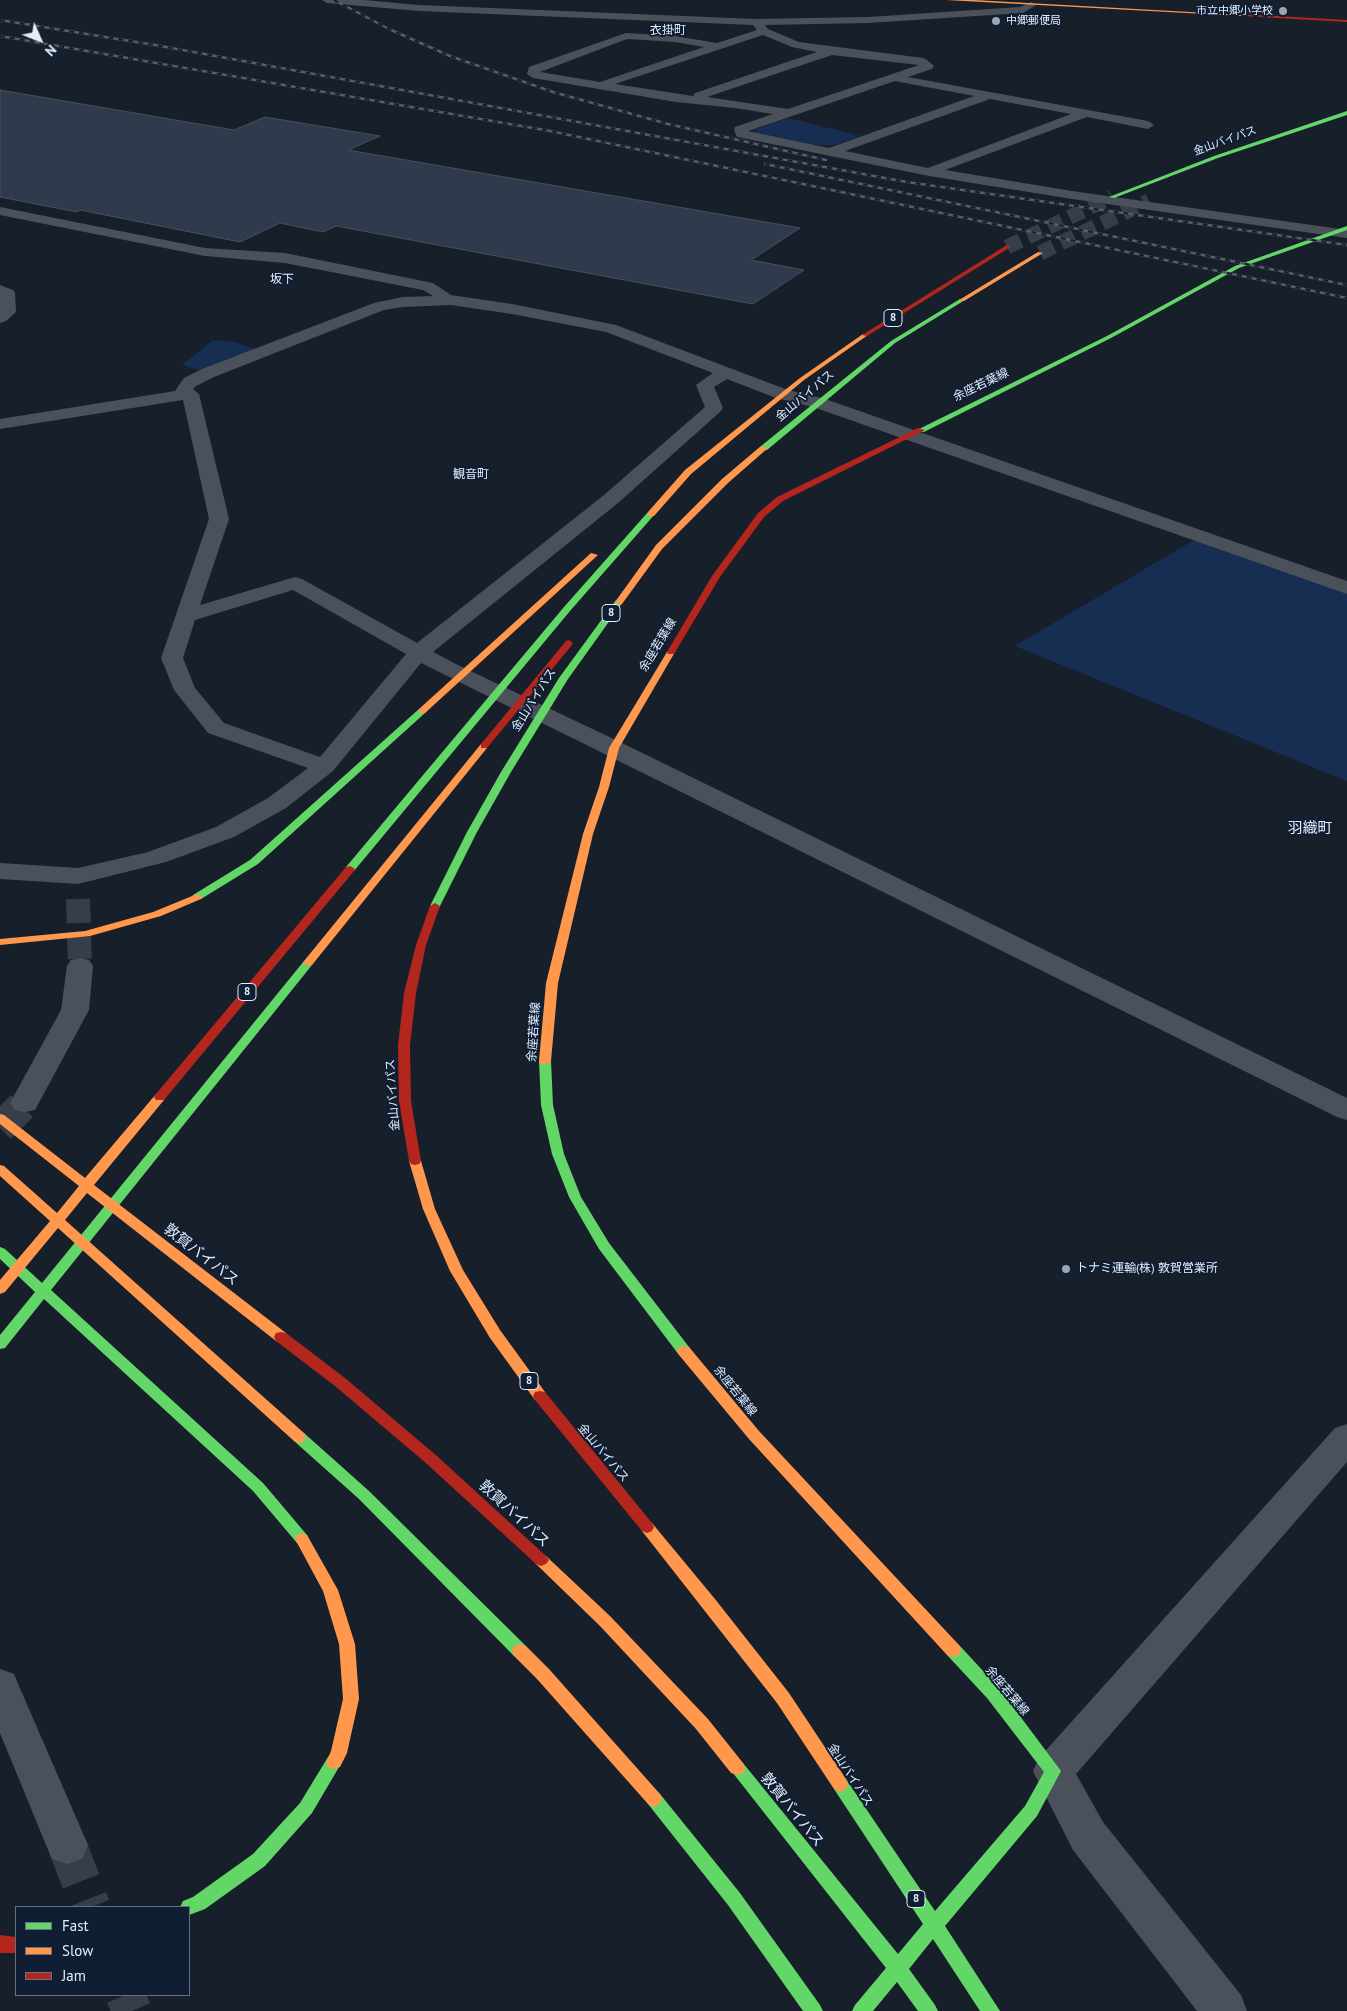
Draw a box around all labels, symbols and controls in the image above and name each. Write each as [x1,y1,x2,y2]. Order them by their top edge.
place label: 市立中郷小学校 [1196,4,1273,18]
marker: 市立中郷小学校 [1277,5,1289,17]
place label: 中郷郵便局 [1006,14,1061,28]
north arrow [15,15,65,65]
marker: 中郷郵便局 [990,15,1002,27]
district label: 衣掛町 [650,24,686,38]
text: N [41,41,60,60]
street label: 金山バイパス [1192,124,1258,158]
district label: 坂下 [270,273,294,287]
road number: 8 [884,310,902,326]
street label: 余座若葉線 [951,365,1011,405]
street label: 金山バイパス [773,367,837,425]
district label: 観音町 [453,468,489,482]
road number: 8 [602,604,620,622]
street label: 余座若葉線 [636,616,680,674]
street label: 金山バイパス [509,666,559,734]
district label: 羽織町 [1288,820,1332,838]
road number: 8 [238,984,256,1000]
street label: 余座若葉線 [525,1002,543,1062]
street label: 金山バイパス [383,1059,403,1131]
street label: 敦賀バイパス [160,1220,242,1290]
place label: トナミ運輸(株) 敦賀営業所 [1076,1262,1218,1276]
marker: トナミ運輸(株) 敦賀営業所 [1060,1263,1072,1275]
street label: 余座若葉線 [711,1363,759,1419]
road number: 8 [520,1372,538,1390]
street label: 金山バイパス [574,1421,632,1485]
street label: 敦賀バイパス [475,1477,553,1551]
street label: 余座若葉線 [982,1663,1032,1719]
street label: 金山バイパス [824,1741,876,1809]
street label: 敦賀バイパス [757,1769,827,1851]
road number: 8 [907,1890,925,1908]
legend [15,1906,190,1996]
text: Fast [62,1916,89,1935]
text: Slow [62,1941,93,1960]
text: Jam [62,1966,86,1985]

